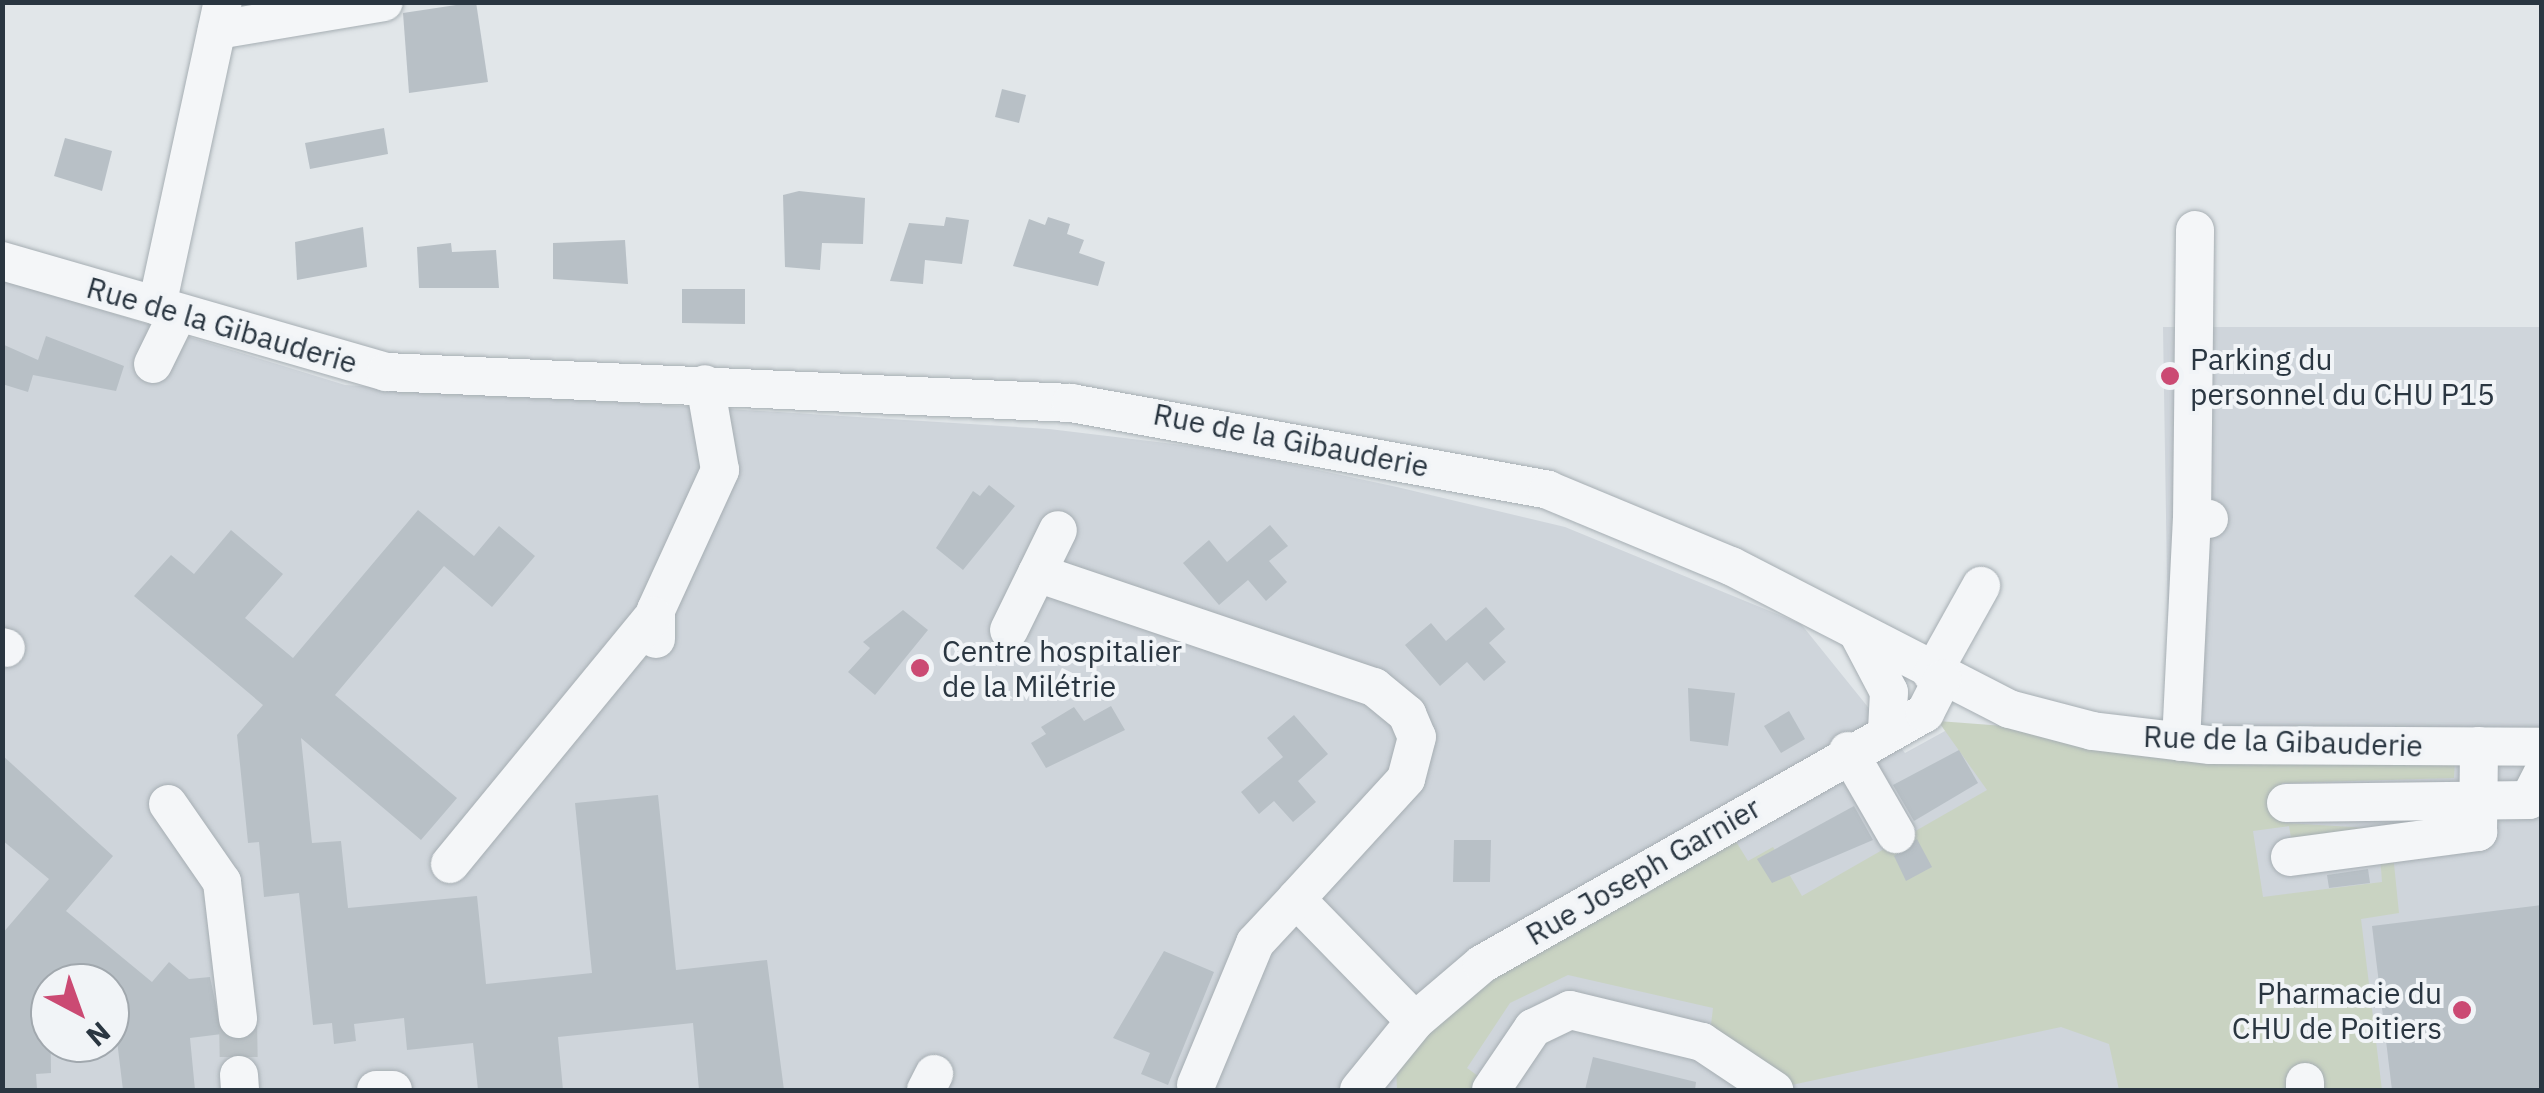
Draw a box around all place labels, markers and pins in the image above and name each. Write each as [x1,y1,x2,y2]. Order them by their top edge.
place label: Parking du personnel du CHU P15 [2190,341,2495,412]
marker: Parking du personnel du CHU P15 [2159,365,2181,387]
place label: Centre hospitalier de la Milétrie [942,633,1182,704]
marker: Centre hospitalier de la Milétrie [907,655,933,681]
place label: Pharmacie du CHU de Poitiers [2232,975,2442,1046]
marker: Pharmacie du CHU de Poitiers [2451,999,2473,1021]

